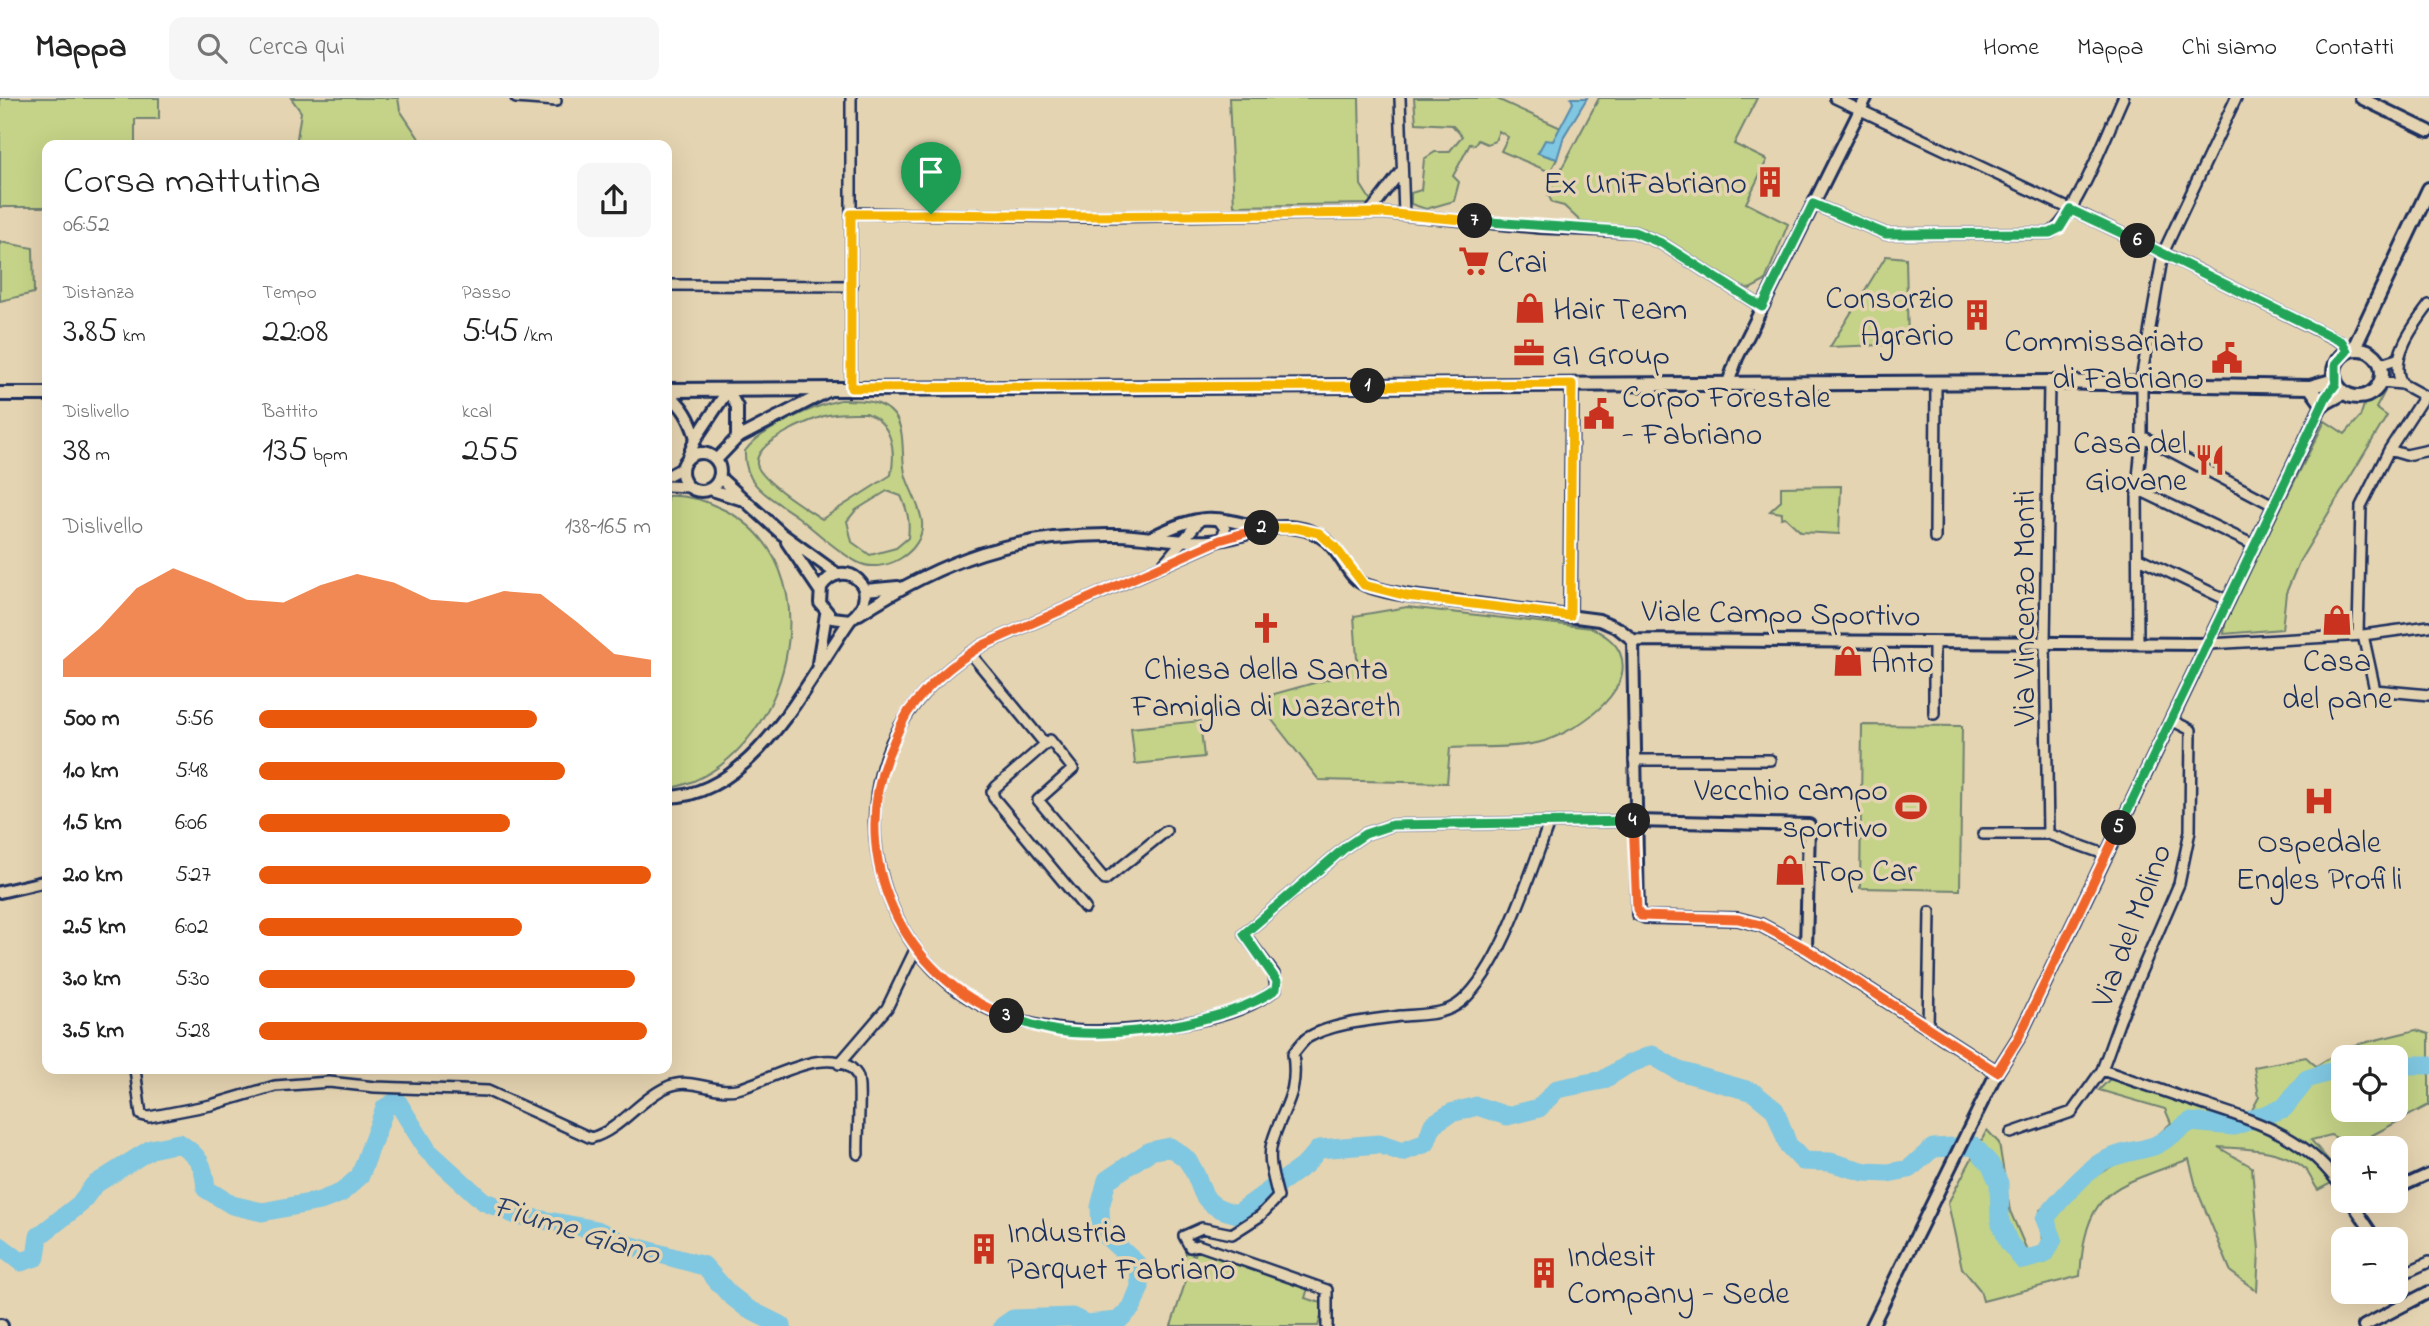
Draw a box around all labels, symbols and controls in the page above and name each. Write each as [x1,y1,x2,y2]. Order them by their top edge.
search box [169,17,659,80]
text: Mappa [35,24,127,72]
icon: search [193,29,231,67]
text: Cerca qui [249,29,345,67]
text: Home [1983,31,2039,66]
text: Mappa [2077,31,2144,66]
text: Chi siamo [2182,31,2277,66]
text: Contatti [2315,31,2394,66]
pin [901,142,961,214]
icon: arrive [912,153,950,191]
text: Corsa mattutina [63,155,321,211]
place label: Ex UniFabriano [1543,162,1747,209]
button: share [577,163,651,237]
building icon: Ex UniFabriano [1753,165,1787,199]
pin: 7 [1458,204,1492,238]
text: 7 [1471,207,1478,234]
text: 06:52 [63,209,110,242]
pin: 6 [2120,223,2156,258]
text: 6 [2133,227,2142,254]
place label: Crai [1497,241,1548,288]
supermarket icon: Crai [1457,244,1491,278]
place label: Consorzio Agrario [1825,277,1954,361]
text: Distanza [63,280,134,307]
text: Tempo [262,280,317,307]
text: Passo [462,280,511,307]
place label: Hair Team [1553,288,1687,335]
shop icon: Hair Team [1513,291,1547,325]
building icon: Consorzio Agrario [1960,298,1994,332]
text: 3.85 [63,307,118,358]
text: 22:08 [262,307,328,358]
text: 5:45 [462,307,519,358]
place label: Commissariato di Fabriano [2004,320,2204,404]
text: km [118,323,146,350]
text: /km [519,323,553,350]
place label: GI Group [1552,333,1670,380]
office icon: GI Group [1512,336,1546,370]
public building icon: Commissariato di Fabriano [2210,341,2244,375]
pin: 1 [1350,368,1386,404]
text: 1 [1364,372,1371,399]
place label: Corpo Forestale - Fabriano [1622,376,1832,460]
public building icon: Corpo Forestale - Fabriano [1582,397,1616,431]
text: Dislivello [63,399,129,426]
text: Battito [262,399,318,426]
text: kcal [462,399,492,426]
place label: Casa del Giovane [2073,422,2188,506]
text: 38 [63,426,91,477]
text: 135 [262,426,308,477]
text: 255 [462,426,519,477]
text: m [91,442,110,469]
text: bpm [308,442,348,469]
restaurant icon: Casa del Giovane [2193,443,2227,477]
street label: Via Vincenzo Monti [2003,490,2050,727]
pin: 2 [1244,510,1280,546]
text: Dislivello [63,511,143,544]
text: 138–165 m [565,511,651,544]
text: 2 [1257,514,1266,541]
street label: Viale Campo Sportivo [1640,590,1921,641]
shop icon: Casa del pane [2320,603,2354,637]
church icon: Chiesa della Santa Famiglia di Nazareth [1249,611,1283,645]
place label: Casa del pane [2282,640,2393,724]
place label: Anto [1871,641,1934,688]
shop icon: Anto [1831,644,1865,678]
place label: Chiesa della Santa Famiglia di Nazareth [1130,648,1401,732]
text: 500 m [63,703,120,736]
text: 5:56 [175,703,213,736]
text: 1.0 km [63,755,119,788]
text: 5:48 [175,755,208,788]
place label: Vecchio campo sportivo [1693,769,1888,853]
hospital icon: Ospedale Engles Profili [2302,784,2336,818]
sports icon: Vecchio campo sportivo [1894,790,1928,824]
pin: 4 [1616,804,1650,838]
text: 1.5 km [63,807,122,840]
text: 6:06 [175,807,207,840]
text: 4 [1629,807,1636,834]
pin: 5 [2102,810,2136,846]
text: 5 [2113,814,2124,841]
place label: Ospedale Engles Profili [2235,821,2403,905]
street label: Via del Molino [2080,838,2186,1016]
place label: Top Car [1813,850,1917,897]
shop icon: Top Car [1773,853,1807,887]
text: 2.0 km [63,859,123,892]
text: 5:27 [175,859,211,892]
text: 2.5 km [63,911,126,944]
text: 6:02 [175,911,208,944]
text: 3.0 km [63,963,121,996]
text: 5:30 [175,963,210,996]
pin: 3 [990,998,1024,1034]
text: 3 [1003,1002,1010,1029]
text: 3.5 km [63,1015,124,1048]
text: 5:28 [175,1015,210,1048]
map controls [2331,1045,2408,1304]
button: locate [2331,1045,2408,1122]
button: + [2331,1136,2408,1213]
water label: Fiume Giano [486,1184,667,1281]
place label: Industria Parquet Fabriano [1007,1211,1236,1295]
button: − [2331,1227,2408,1304]
building icon: Industria Parquet Fabriano [967,1232,1001,1266]
place label: Indesit Company - Sede [1567,1235,1790,1319]
building icon: Indesit Company - Sede [1527,1256,1561,1290]

